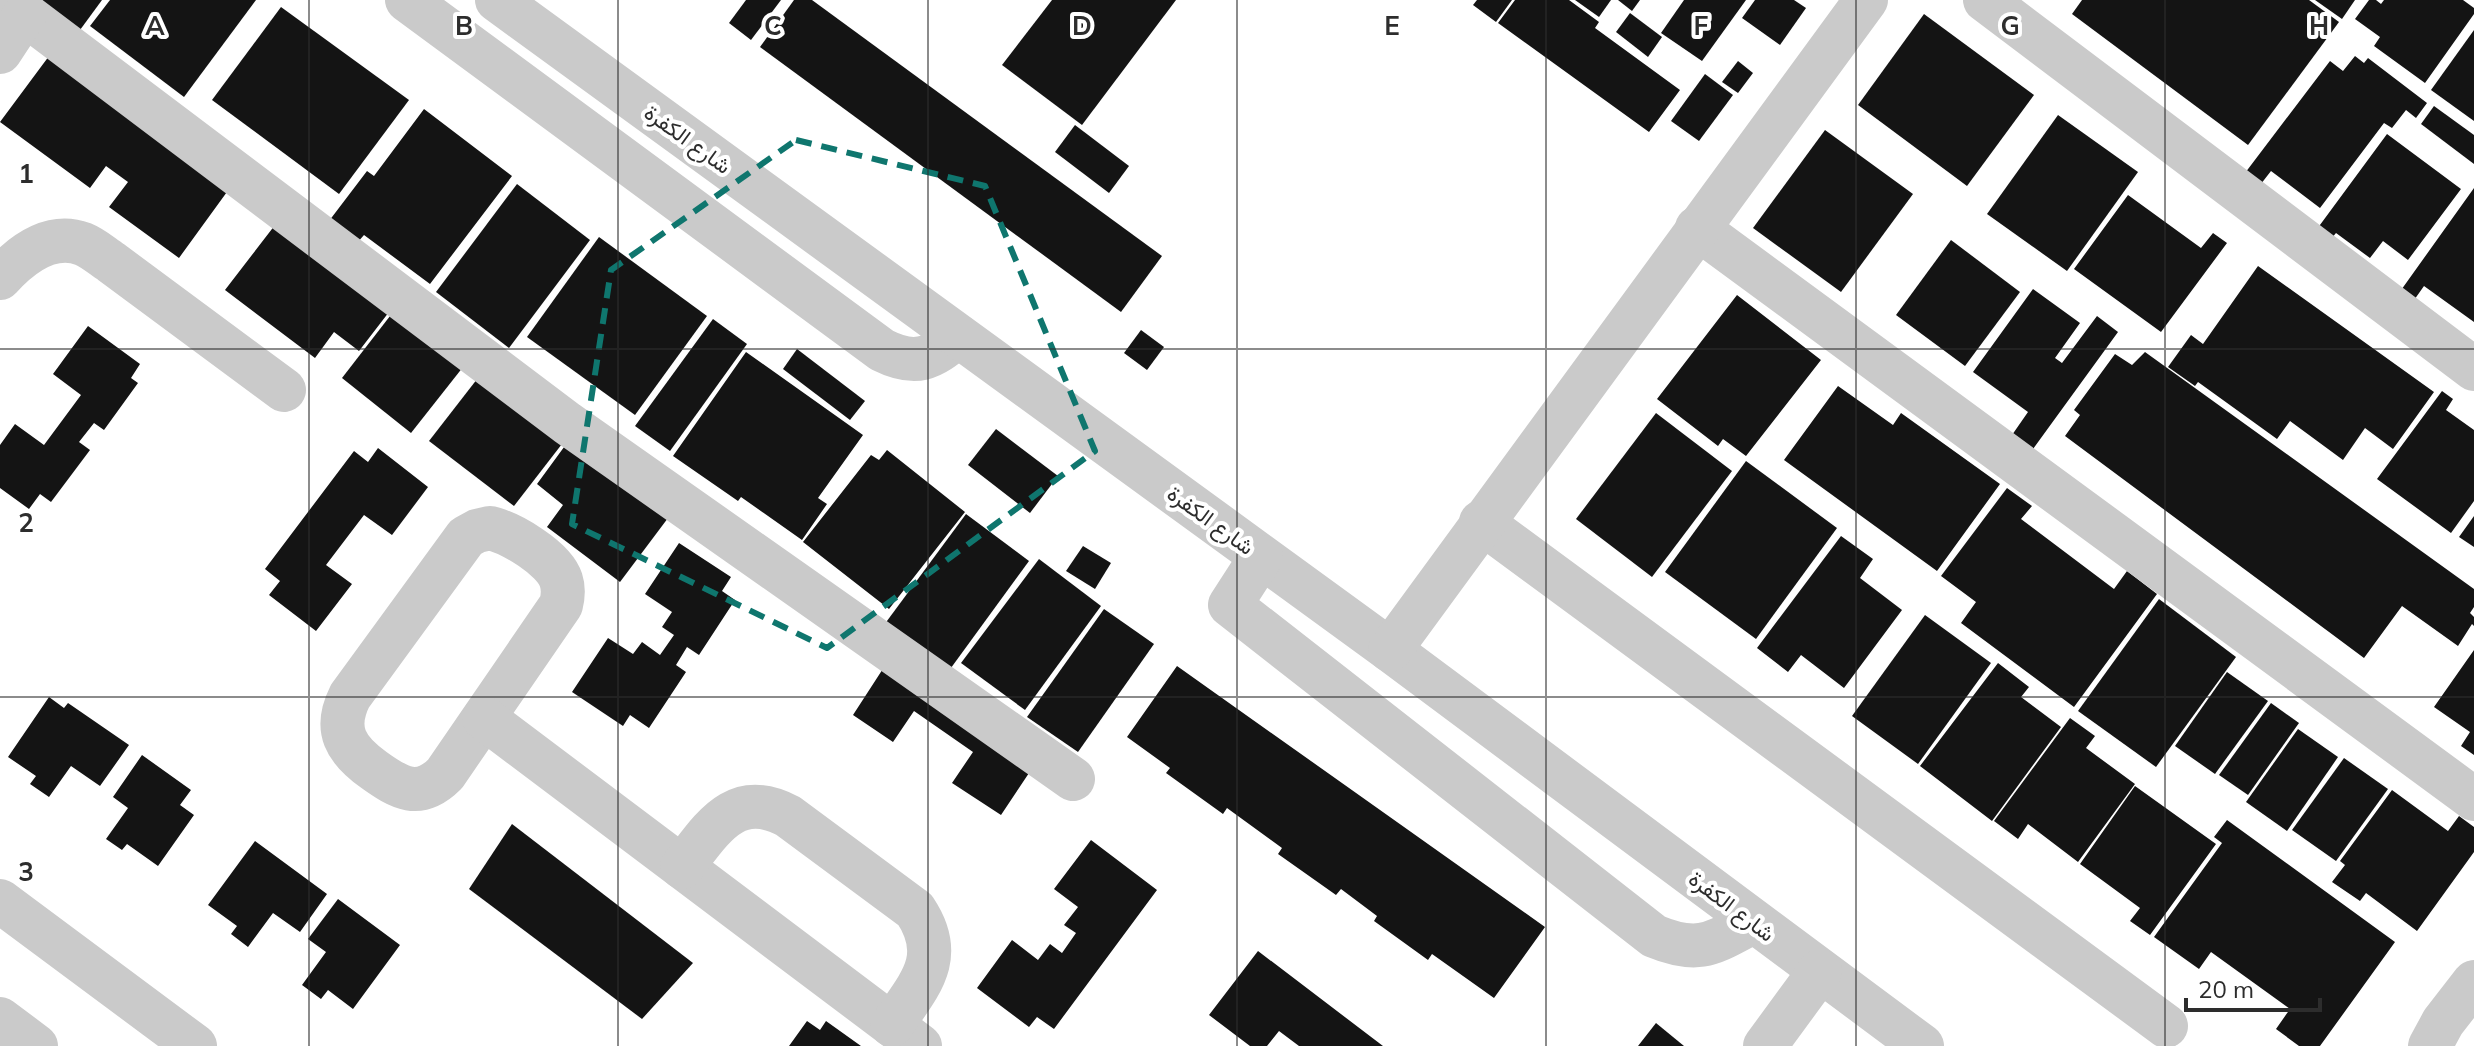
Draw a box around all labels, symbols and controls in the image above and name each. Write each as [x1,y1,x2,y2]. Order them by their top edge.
text: A [145,9,165,42]
text: B [455,9,473,42]
text: C [764,9,782,42]
text: D [1072,9,1092,42]
text: E [1384,9,1400,42]
text: F [1694,9,1709,42]
text: G [2000,9,2020,42]
text: H [2309,9,2329,42]
street label: شارع الكفرة [638,98,737,181]
text: 1 [18,157,34,190]
street label: شارع الكفرة [1161,479,1260,562]
text: 2 [18,506,34,539]
text: 3 [18,855,34,888]
street label: شارع الكفرة [1683,865,1781,948]
scale bar [2186,962,2320,1012]
text: 20 m [2198,974,2254,1004]

